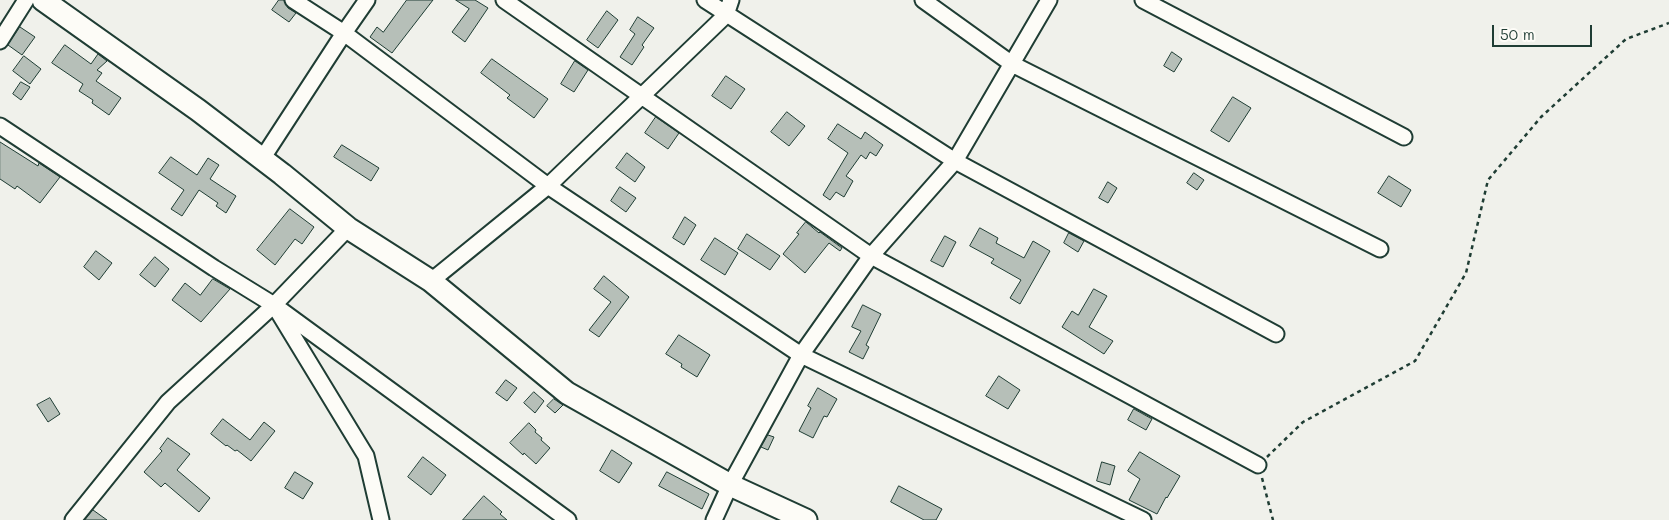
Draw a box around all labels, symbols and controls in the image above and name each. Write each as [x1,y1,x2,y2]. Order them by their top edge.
scale bar [1494,15,1594,47]
text: 50 m [1500,24,1535,44]

